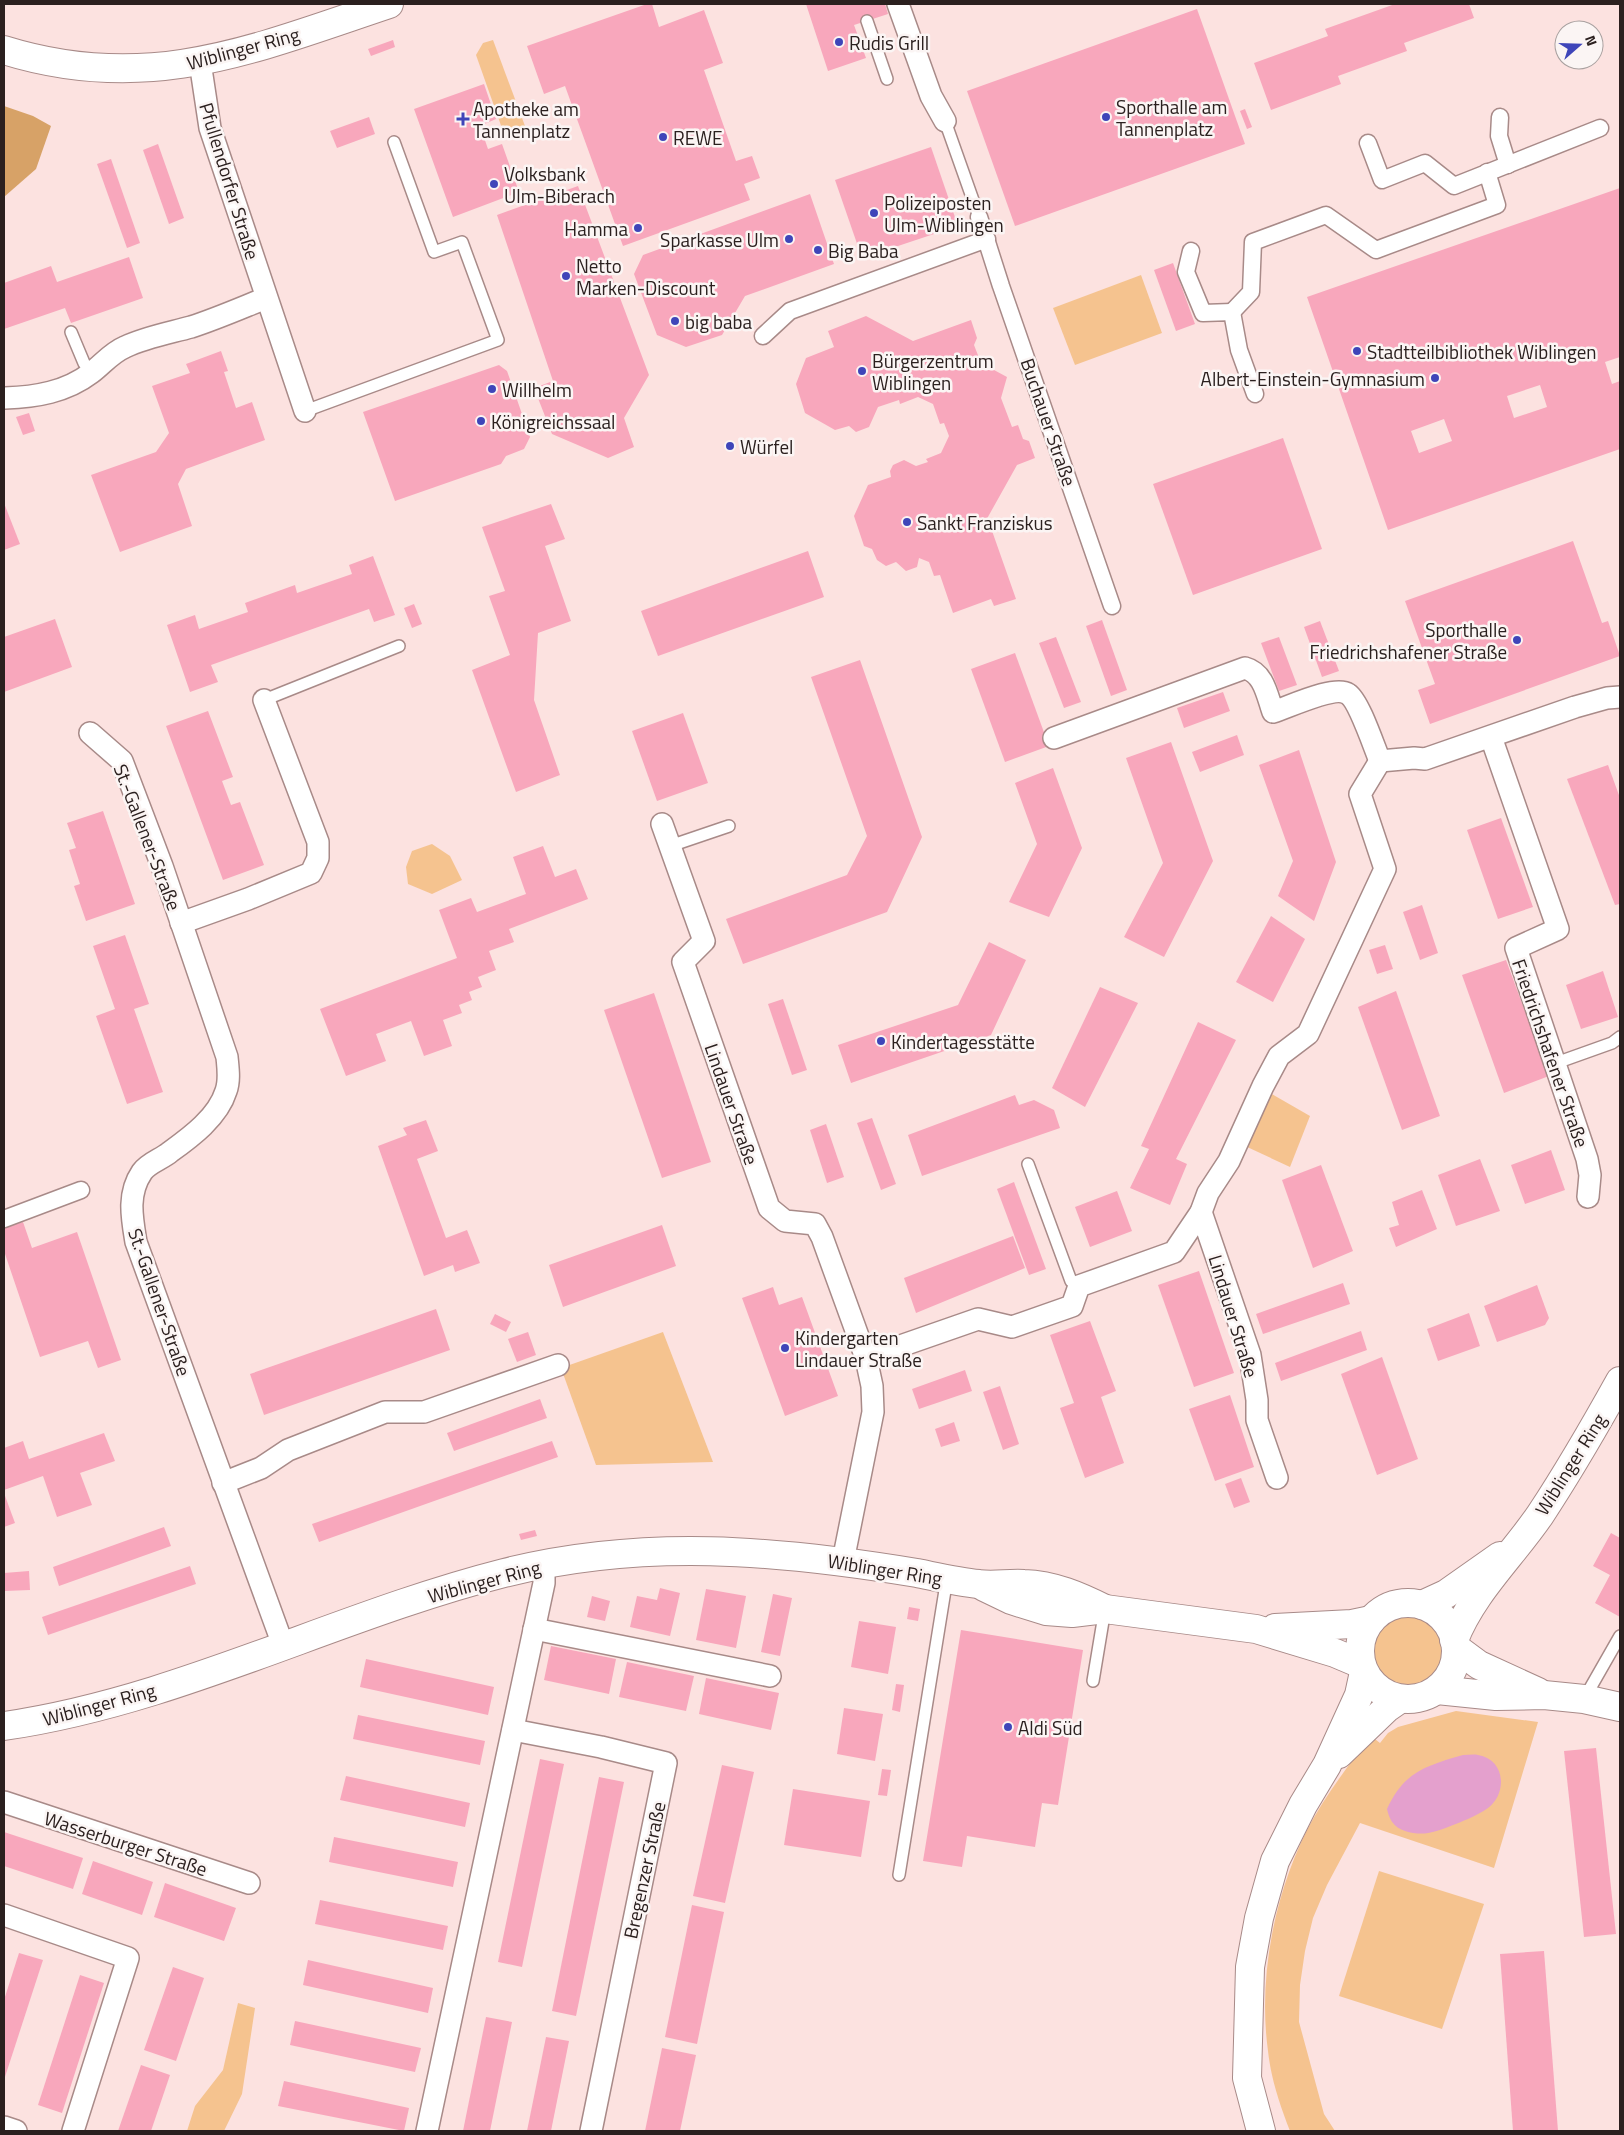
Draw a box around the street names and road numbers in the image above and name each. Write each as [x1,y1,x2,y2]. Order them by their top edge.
street label: Wiblinger Ring [183,19,303,77]
street label: Pfullendorfer Straße [192,99,268,263]
street label: Buchauer Straße [1014,354,1084,490]
street label: St.-Gallener-Straße [107,760,189,914]
street label: Friedrichshafener Straße [1505,955,1597,1151]
street label: Lindauer Straße [698,1039,766,1169]
street label: St.-Gallener-Straße [121,1224,199,1380]
street label: Lindauer Straße [1202,1251,1266,1381]
street label: Wiblinger Ring [1527,1407,1613,1521]
street label: Wiblinger Ring [826,1546,945,1592]
street label: Wiblinger Ring [424,1552,544,1610]
street label: Wiblinger Ring [39,1675,159,1733]
street label: Bregenzer Straße [615,1799,673,1941]
street label: Wasserburger Straße [41,1803,211,1883]

